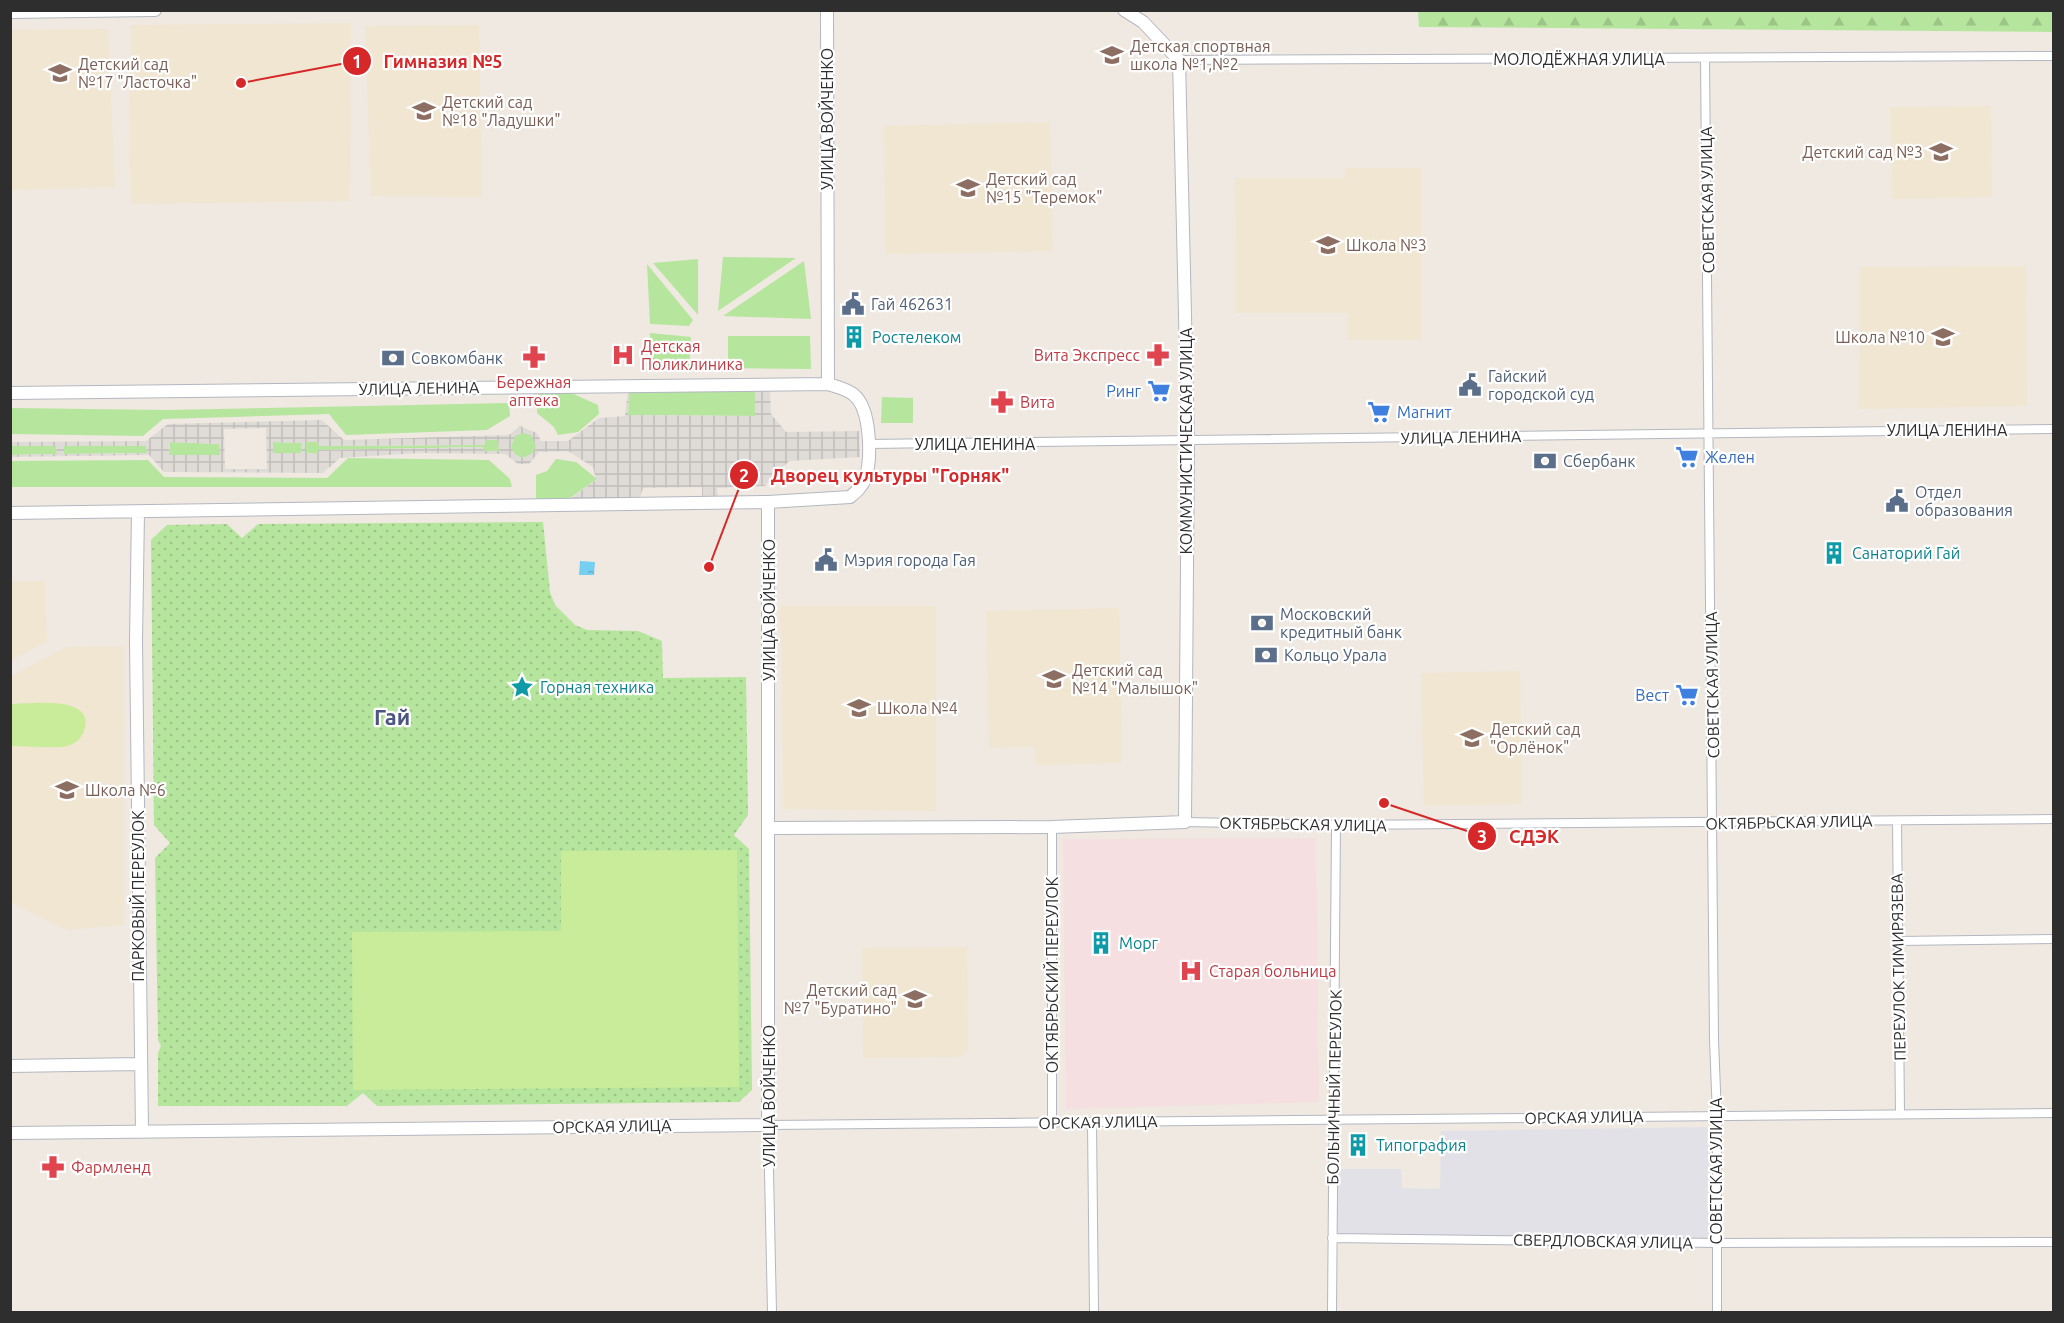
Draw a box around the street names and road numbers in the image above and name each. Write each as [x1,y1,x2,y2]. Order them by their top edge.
street label: УЛИЦА ВОЙЧЕНКО [817,48,836,190]
street label: МОЛОДЁЖНАЯ УЛИЦА [1493,50,1665,68]
street label: СОВЕТСКАЯ УЛИЦА [1697,126,1717,274]
street label: КОММУНИСТИЧЕСКАЯ УЛИЦА [1177,327,1195,555]
street label: УЛИЦА ЛЕНИНА [359,378,480,398]
street label: УЛИЦА ЛЕНИНА [1887,421,2008,439]
street label: УЛИЦА ЛЕНИНА [1401,427,1522,447]
street label: УЛИЦА ЛЕНИНА [915,435,1036,453]
street label: УЛИЦА ВОЙЧЕНКО [759,539,778,681]
street label: СОВЕТСКАЯ УЛИЦА [1702,611,1722,759]
street label: ПАРКОВЫЙ ПЕРЕУЛОК [128,810,147,982]
street label: ОКТЯБРЬСКАЯ УЛИЦА [1705,812,1873,832]
street label: ОКТЯБРЬСКАЯ УЛИЦА [1219,814,1387,834]
street label: ПЕРЕУЛОК ТИМИРЯЗЕВА [1887,872,1909,1061]
street label: ОКТЯБРЬСКИЙ ПЕРЕУЛОК [1042,876,1061,1073]
street label: БОЛЬНИЧНЫЙ ПЕРЕУЛОК [1322,989,1345,1185]
street label: УЛИЦА ВОЙЧЕНКО [759,1025,778,1167]
street label: СОВЕТСКАЯ УЛИЦА [1707,1097,1725,1244]
street label: ОРСКАЯ УЛИЦА [1524,1107,1644,1127]
street label: ОРСКАЯ УЛИЦА [1038,1112,1158,1132]
street label: ОРСКАЯ УЛИЦА [552,1116,672,1136]
street label: СВЕРДЛОВСКАЯ УЛИЦА [1513,1230,1694,1252]

